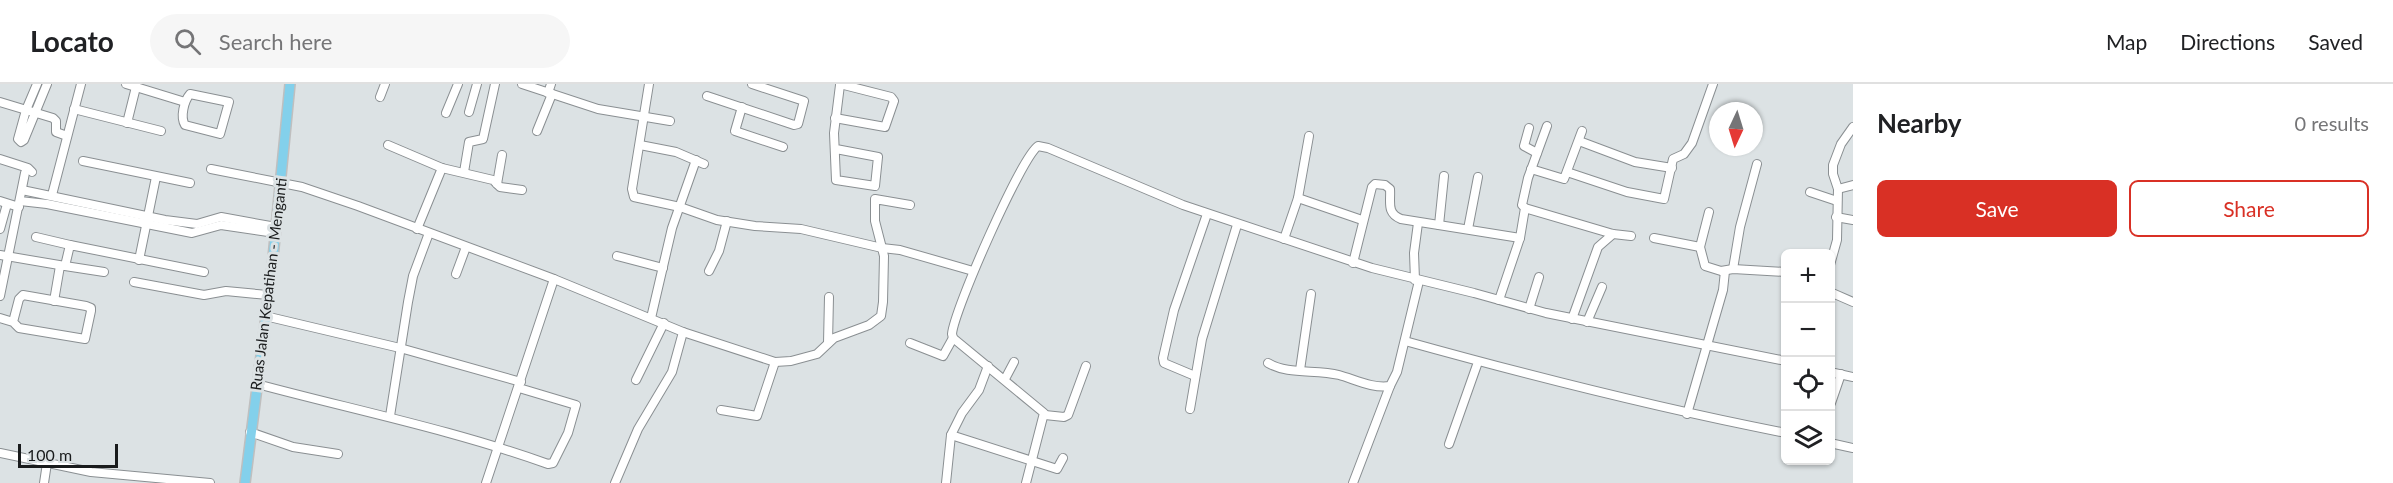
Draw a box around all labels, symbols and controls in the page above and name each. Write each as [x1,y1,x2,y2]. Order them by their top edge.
search box [150,14,570,68]
text: Locato [30,24,114,58]
icon: search [171,25,204,58]
text: Search here [219,28,332,55]
text: Map [2106,29,2147,54]
text: Directions [2180,29,2275,54]
text: Saved [2308,29,2363,54]
north arrow [1709,102,1763,156]
text: Nearby [1877,107,1962,139]
text: 0 results [2294,111,2369,135]
street label: Ruas Jalan Kepatihan - Menganti [246,177,290,391]
button: Save [1877,180,2117,237]
button: Share [2129,180,2369,237]
map controls [1781,249,1835,465]
button: + [1781,249,1835,303]
button: − [1781,303,1835,357]
button: locate [1781,357,1835,411]
button: layers [1781,411,1835,465]
scale bar [18,441,118,468]
text: 100 m [27,445,72,464]

